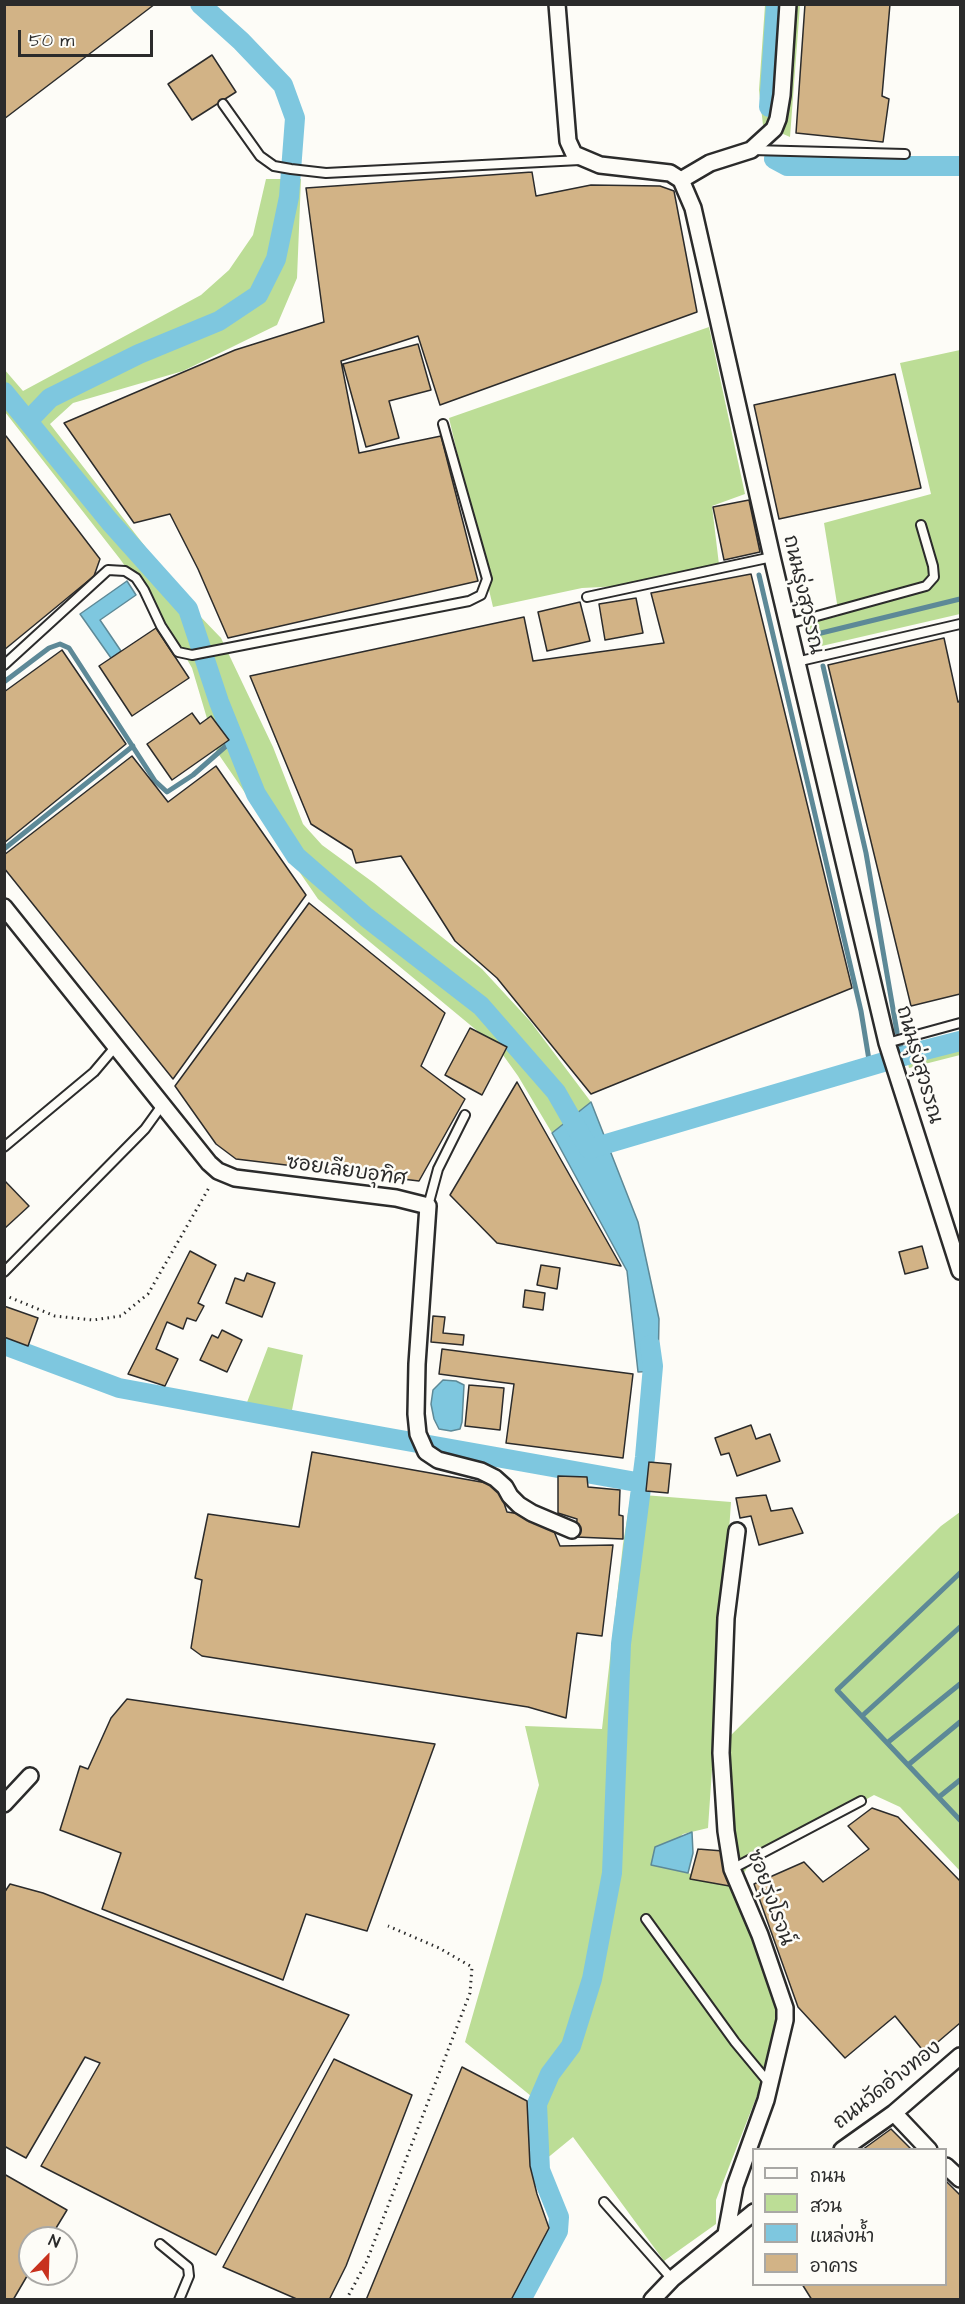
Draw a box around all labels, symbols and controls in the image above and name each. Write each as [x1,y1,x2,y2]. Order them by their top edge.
scale bar [21,18,156,56]
text: 50 m [29,28,74,53]
street label: ถนนรุ่งสุวรรณ [777,533,827,657]
street label: ถนนรุ่งสุวรรณ [890,1003,946,1127]
street label: ซอยเลียบอุทิศ [285,1152,407,1192]
street label: ซอยรุ่งโรจน์ [741,1847,797,1949]
street label: ถนนวัดอ่างทอง [829,2036,947,2136]
legend [752,2148,947,2286]
text: ถนน [810,2164,845,2189]
text: สวน [810,2194,842,2219]
text: แหล่งน้ำ [810,2224,874,2249]
north arrow [18,2226,78,2286]
text: N [45,2229,63,2253]
text: อาคาร [810,2254,858,2279]

